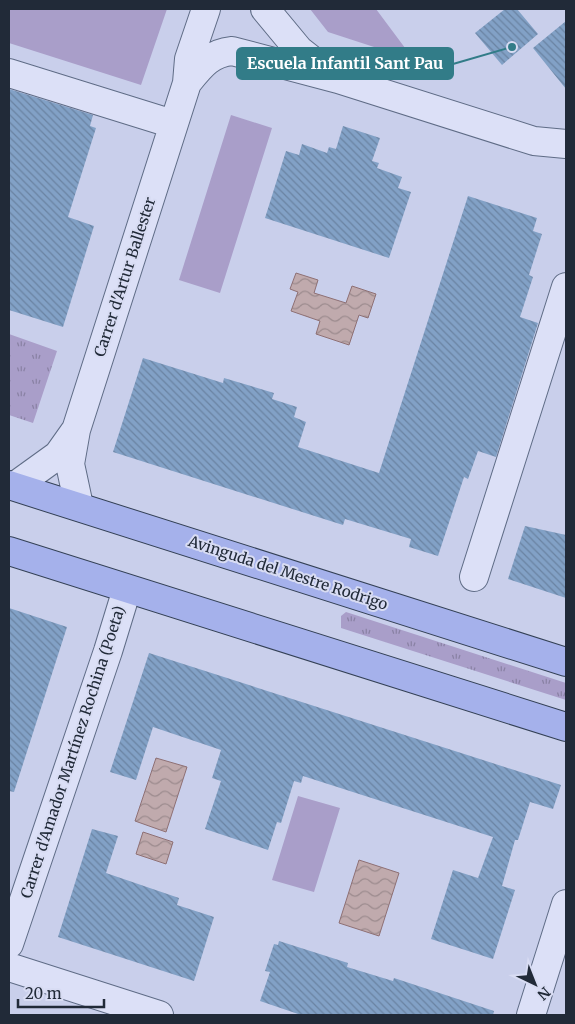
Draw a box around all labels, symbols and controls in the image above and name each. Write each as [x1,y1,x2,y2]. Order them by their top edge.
callout: Escuela Infantil Sant Pau [237,48,453,79]
text: Escuela Infantil Sant Pau [247,53,443,73]
street label: Carrer d'Artur Ballester [90,194,159,359]
street label: Avinguda del Mestre Rodrigo [185,531,390,614]
street label: Carrer d'Amador Martínez Rochina (Poeta) [16,603,129,900]
north arrow [510,959,560,1009]
scale bar [18,976,104,1008]
text: N [534,983,554,1004]
text: 20 m [25,984,62,1003]

